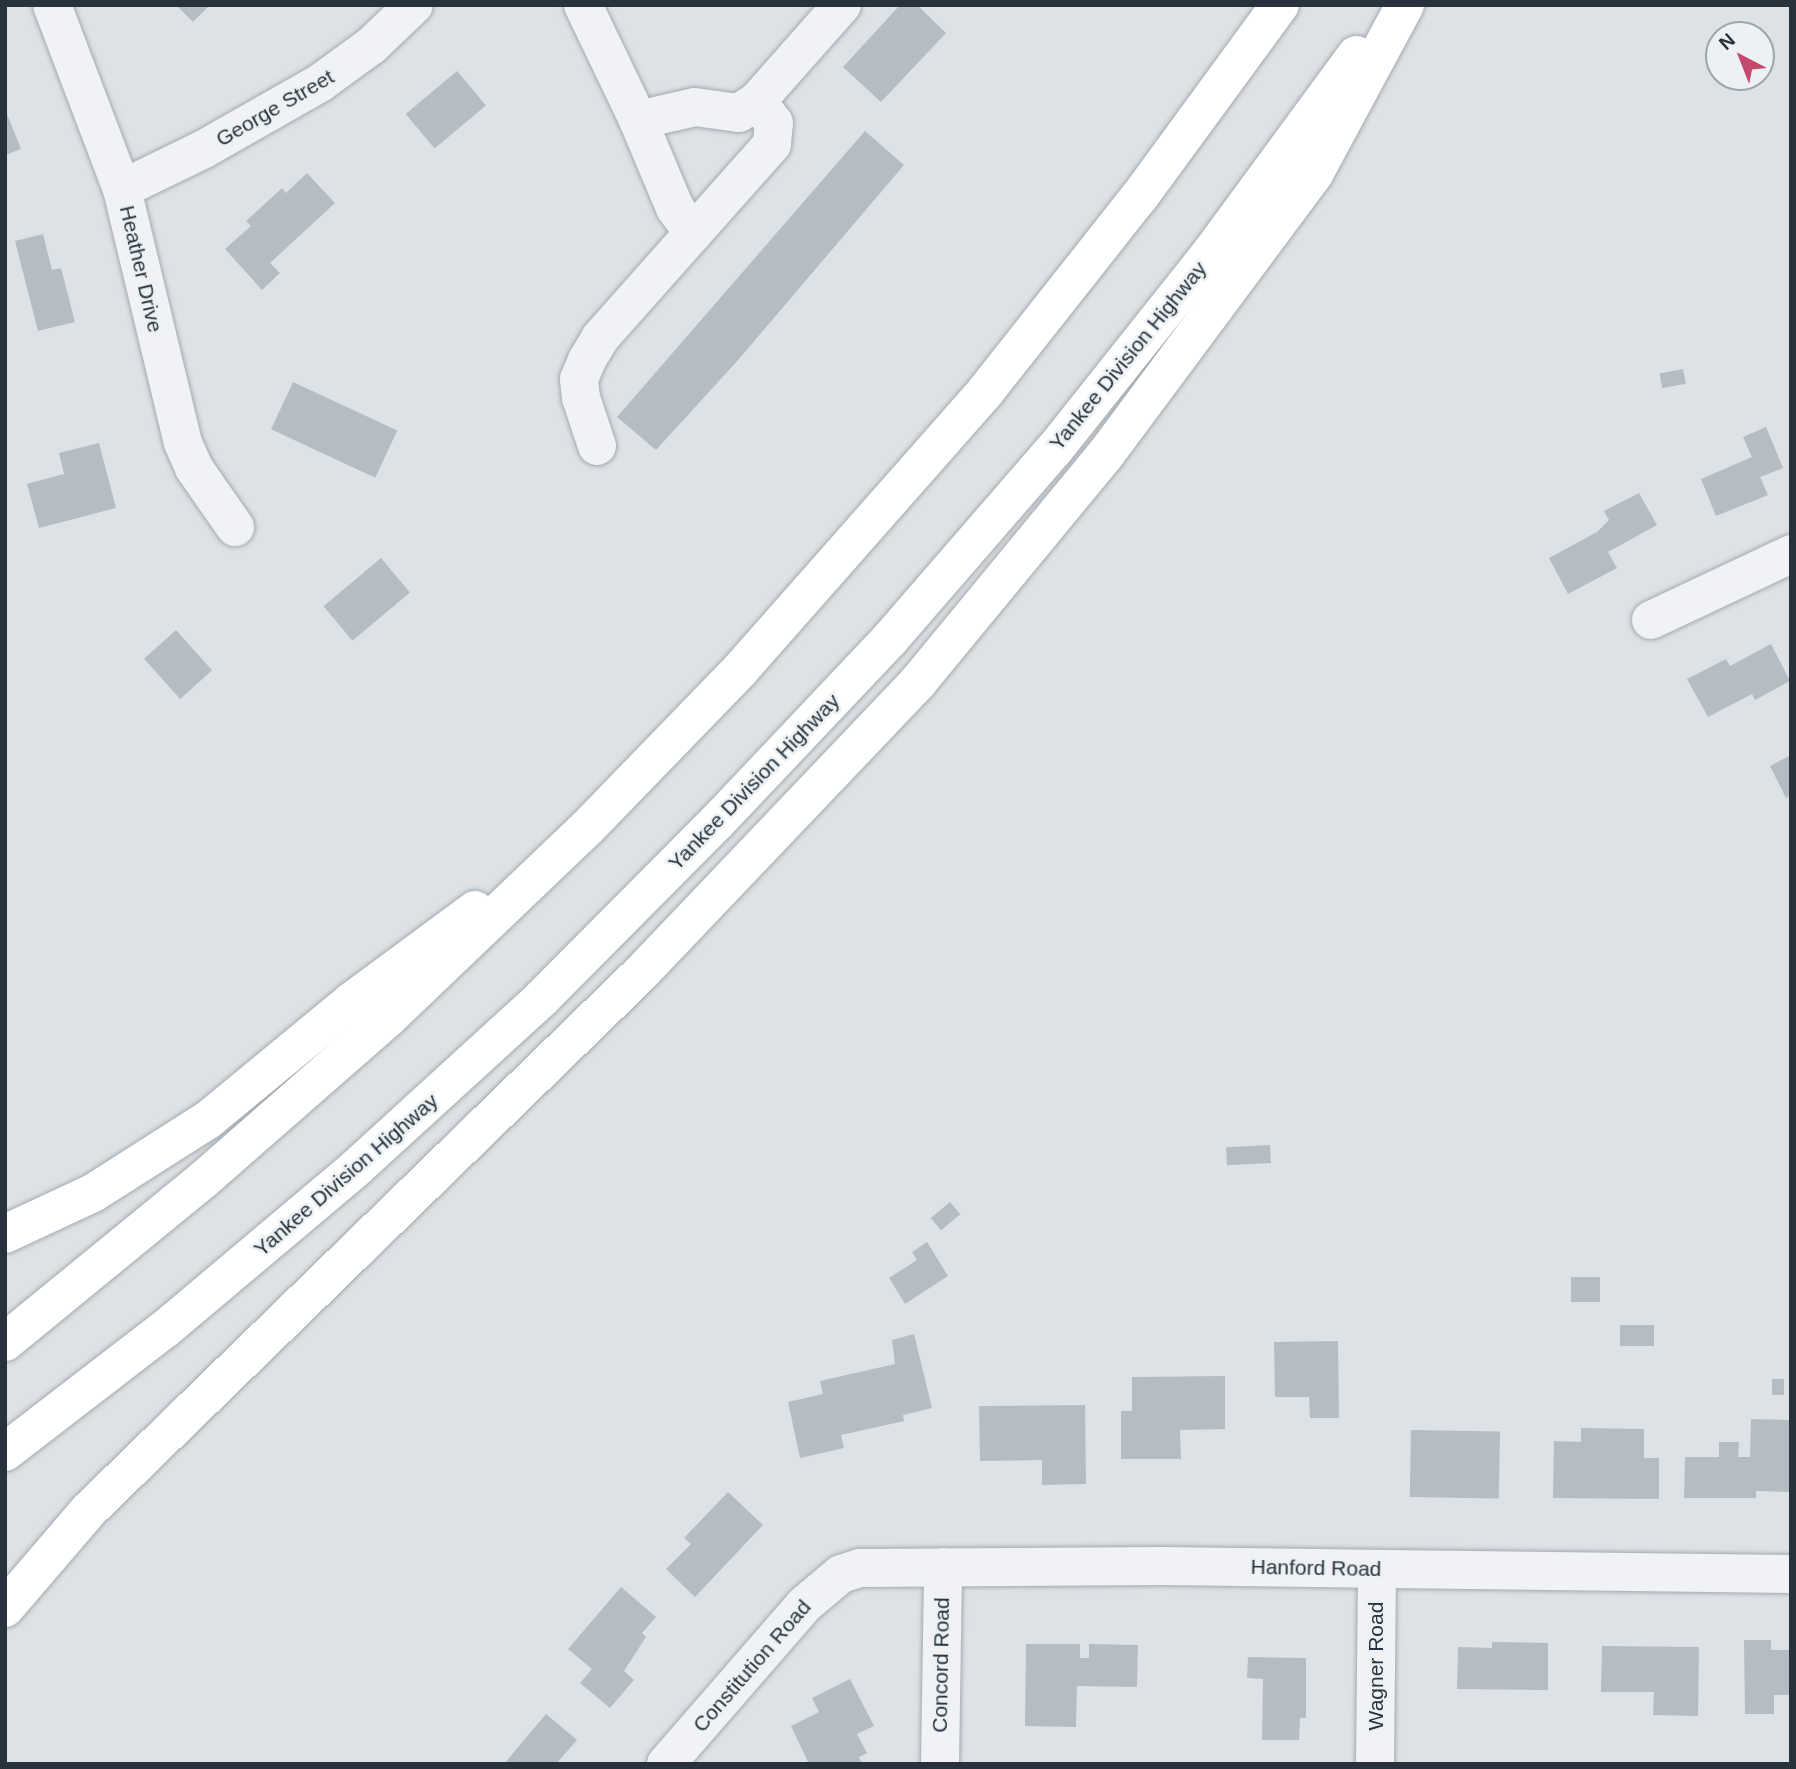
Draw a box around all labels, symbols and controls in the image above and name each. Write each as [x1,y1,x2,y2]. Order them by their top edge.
north arrow [1705,21,1775,91]
text: N [1715,29,1739,54]
street label: George Street [212,64,338,152]
street label: Heather Drive [114,203,168,335]
street label: Yankee Division Highway [1044,257,1212,455]
street label: Yankee Division Highway [663,689,845,875]
street label: Yankee Division Highway [249,1088,443,1262]
street label: Hanford Road [1250,1554,1382,1582]
street label: Constitution Road [688,1595,816,1737]
street label: Concord Road [927,1597,955,1733]
street label: Wagner Road [1363,1602,1389,1730]

